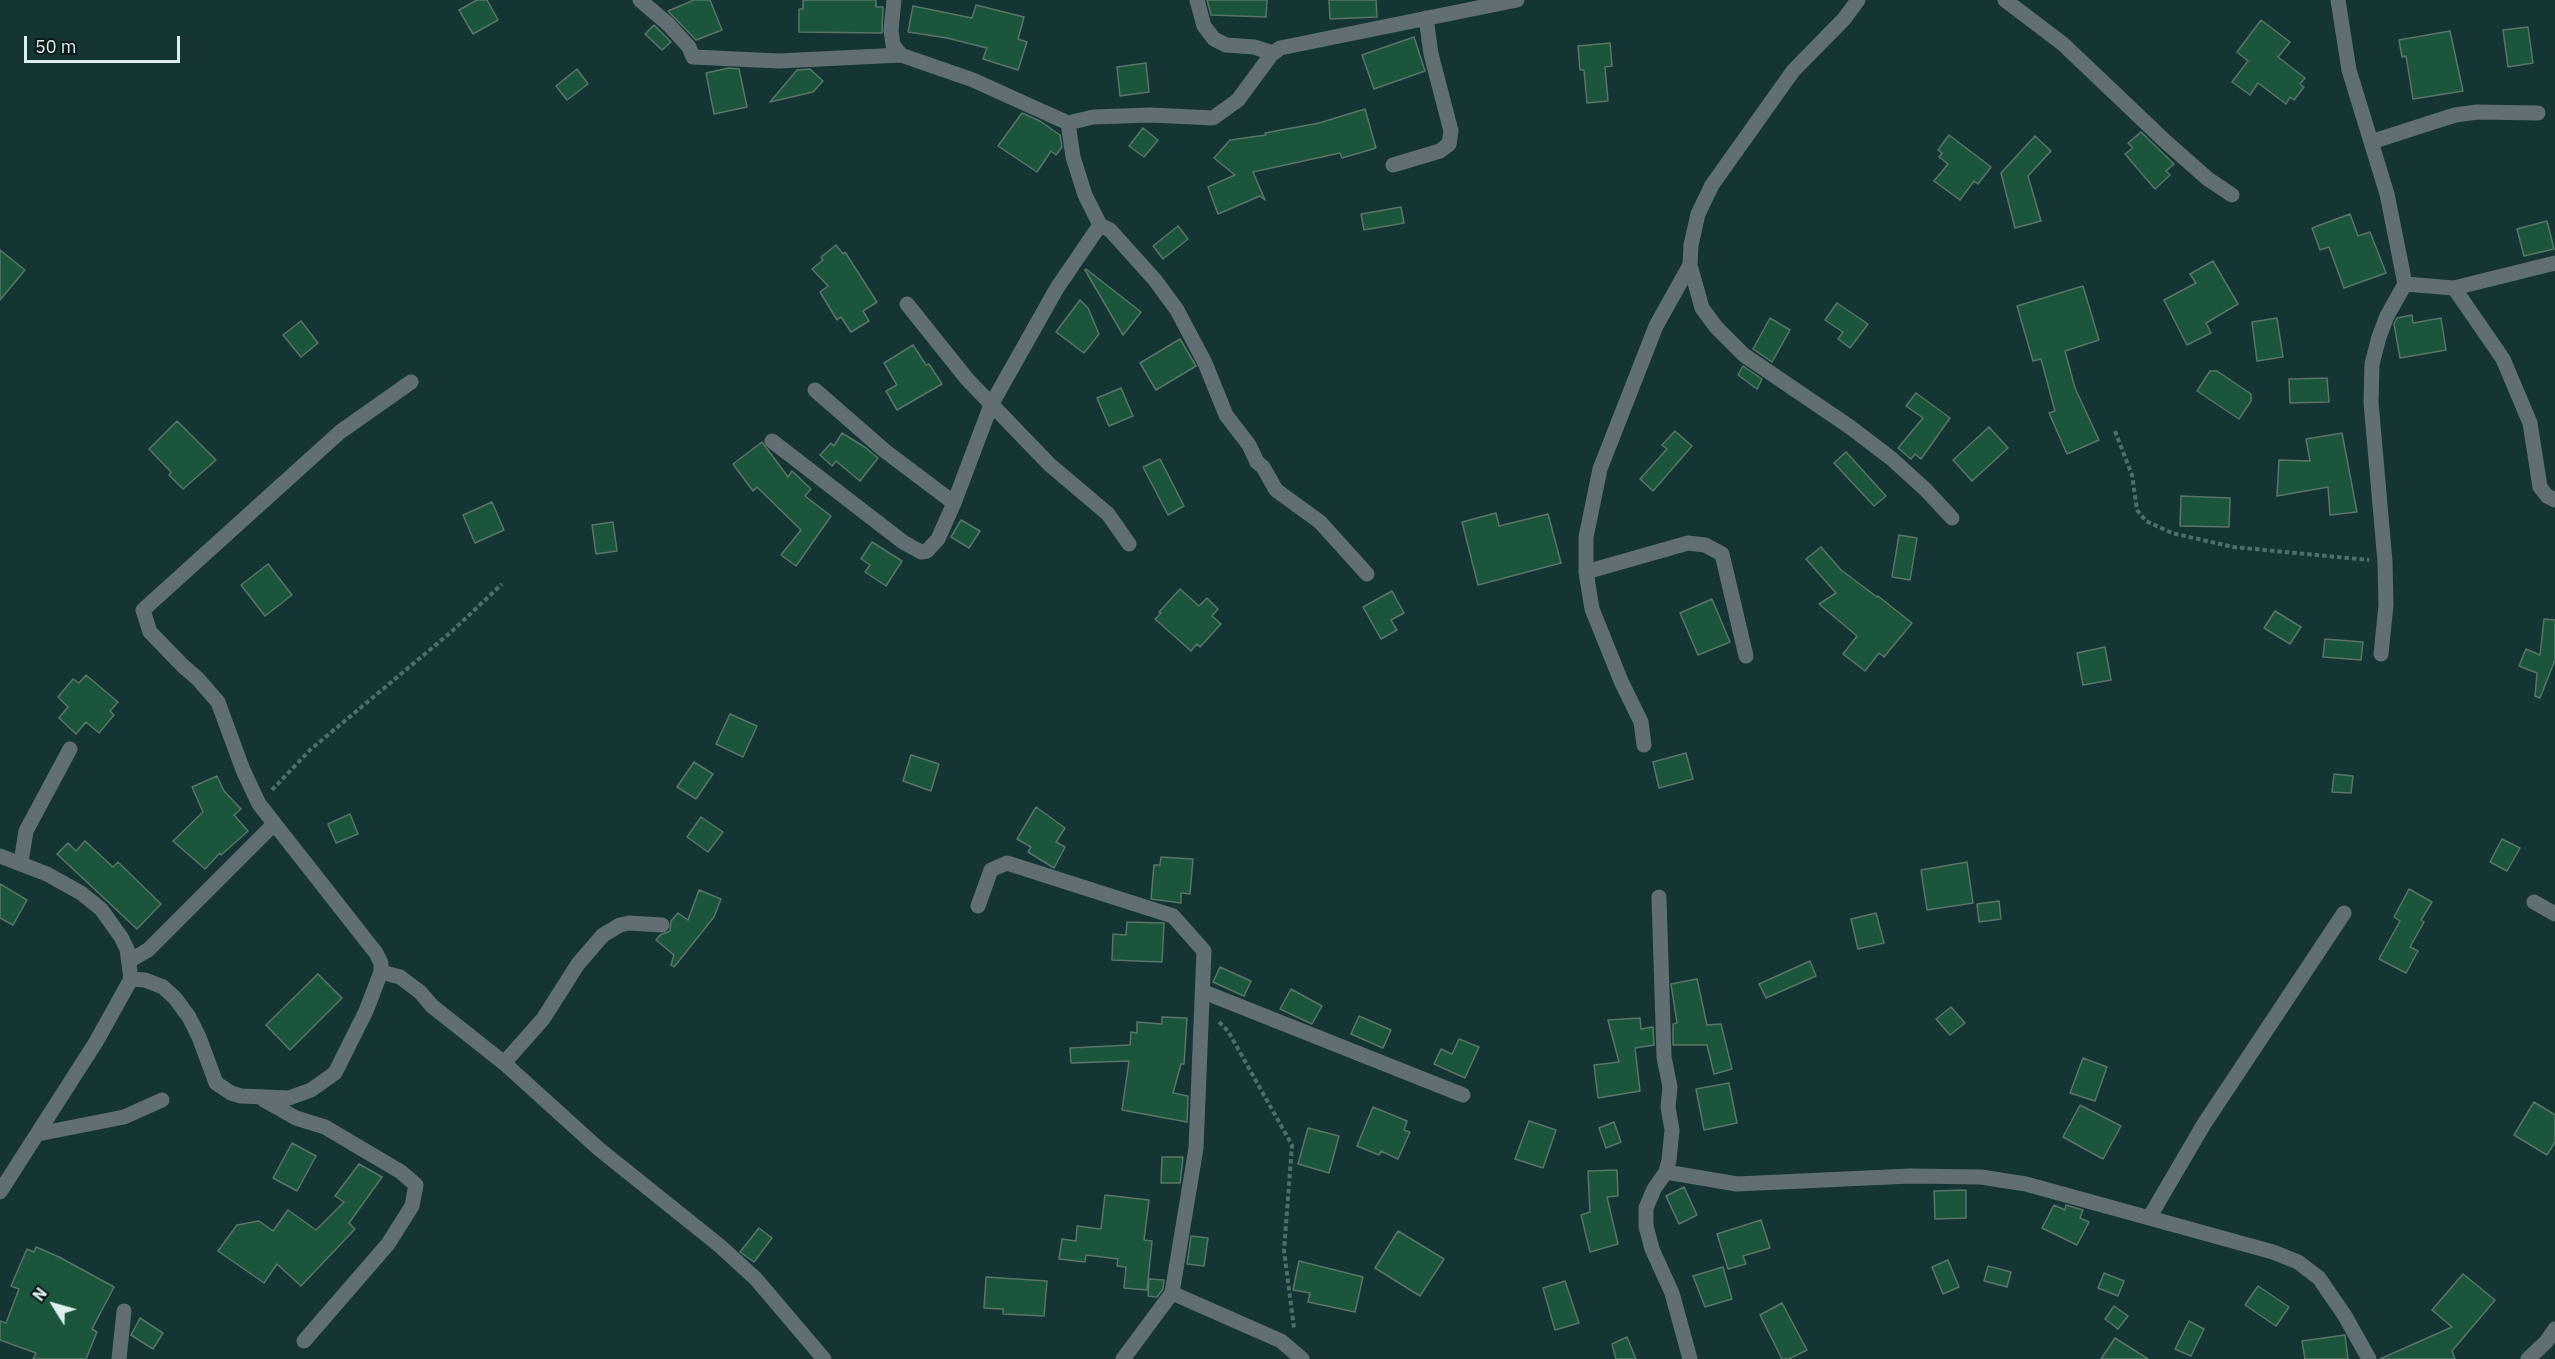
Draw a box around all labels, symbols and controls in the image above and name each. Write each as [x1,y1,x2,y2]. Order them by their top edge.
scale bar [27,24,183,62]
text: 50 m [35,35,77,58]
north arrow [24,1275,84,1335]
text: N [28,1284,51,1305]

